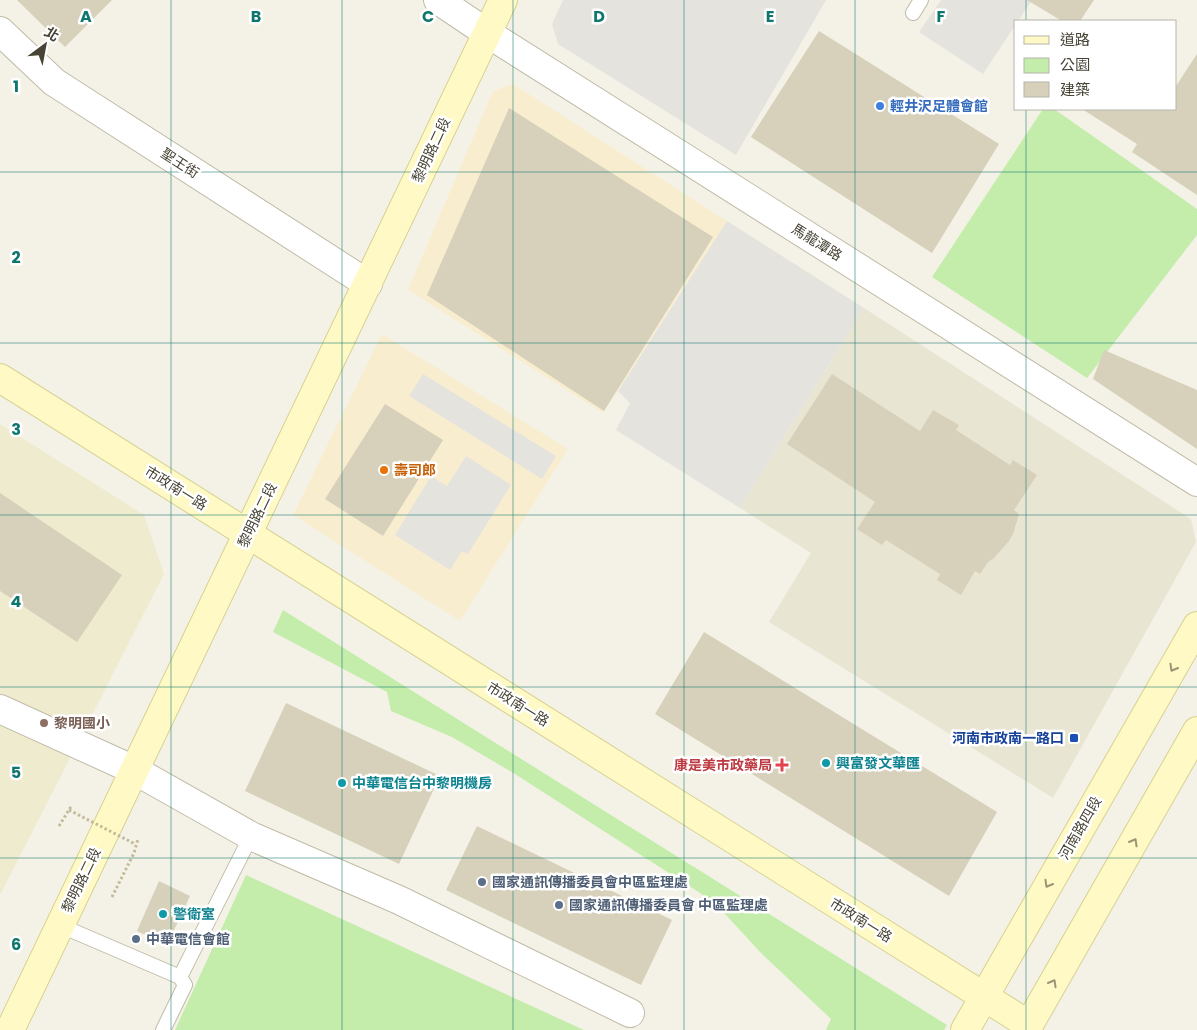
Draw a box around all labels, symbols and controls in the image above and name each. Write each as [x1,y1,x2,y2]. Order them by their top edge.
text: A [80,5,92,28]
text: B [251,5,261,28]
text: C [422,5,434,28]
text: D [593,5,605,28]
text: E [766,5,774,28]
text: F [937,5,946,28]
north arrow [20,20,70,70]
legend [1014,20,1177,110]
text: 北 [41,22,63,46]
text: 道路 [1060,29,1090,50]
text: 公園 [1060,54,1090,75]
text: 1 [13,75,19,98]
text: 建築 [1060,79,1090,100]
place label: 輕井沢足體會館 [890,96,988,116]
marker: 輕井沢足體會館 [874,100,886,112]
street label: 黎明路二段 [407,114,455,186]
street label: 聖王街 [157,143,203,183]
street label: 馬龍潭路 [788,219,846,265]
text: 2 [11,246,21,269]
text: 3 [11,418,21,441]
place label: 壽司郎 [394,460,436,480]
street label: 市政南一路 [141,461,211,515]
marker: 壽司郎 [378,464,390,476]
street label: 黎明路二段 [233,479,281,551]
text: 4 [11,590,22,613]
one-way arrow [1169,662,1179,671]
street label: 市政南一路 [483,677,553,731]
place label: 黎明國小 [54,713,110,733]
marker: 黎明國小 [38,717,50,729]
place label: 河南市政南一路口 [952,728,1064,748]
marker: 河南市政南一路口 [1068,732,1080,744]
place label: 興富發文華匯 [836,753,920,773]
place label: 康是美市政藥局 [674,755,772,775]
marker: 興富發文華匯 [820,757,832,769]
marker: 康是美市政藥局 [776,759,788,771]
text: 5 [11,761,21,784]
place label: 中華電信台中黎明機房 [352,773,492,793]
marker: 中華電信台中黎明機房 [336,777,348,789]
street label: 河南路四段 [1054,793,1106,863]
one-way arrow [1127,838,1137,847]
street label: 黎明路二段 [57,844,105,916]
place label: 國家通訊傳播委員會中區監理處 [492,872,688,892]
marker: 國家通訊傳播委員會中區監理處 [476,876,488,888]
one-way arrow [1044,879,1054,888]
street label: 市政南一路 [826,893,896,947]
place label: 國家通訊傳播委員會 中區監理處 [569,895,768,915]
marker: 國家通訊傳播委員會 中區監理處 [553,899,565,911]
place label: 警衛室 [173,904,215,924]
marker: 警衛室 [157,908,169,920]
place label: 中華電信會館 [146,929,230,949]
text: 6 [11,933,21,956]
marker: 中華電信會館 [130,933,142,945]
one-way arrow [1047,979,1057,988]

